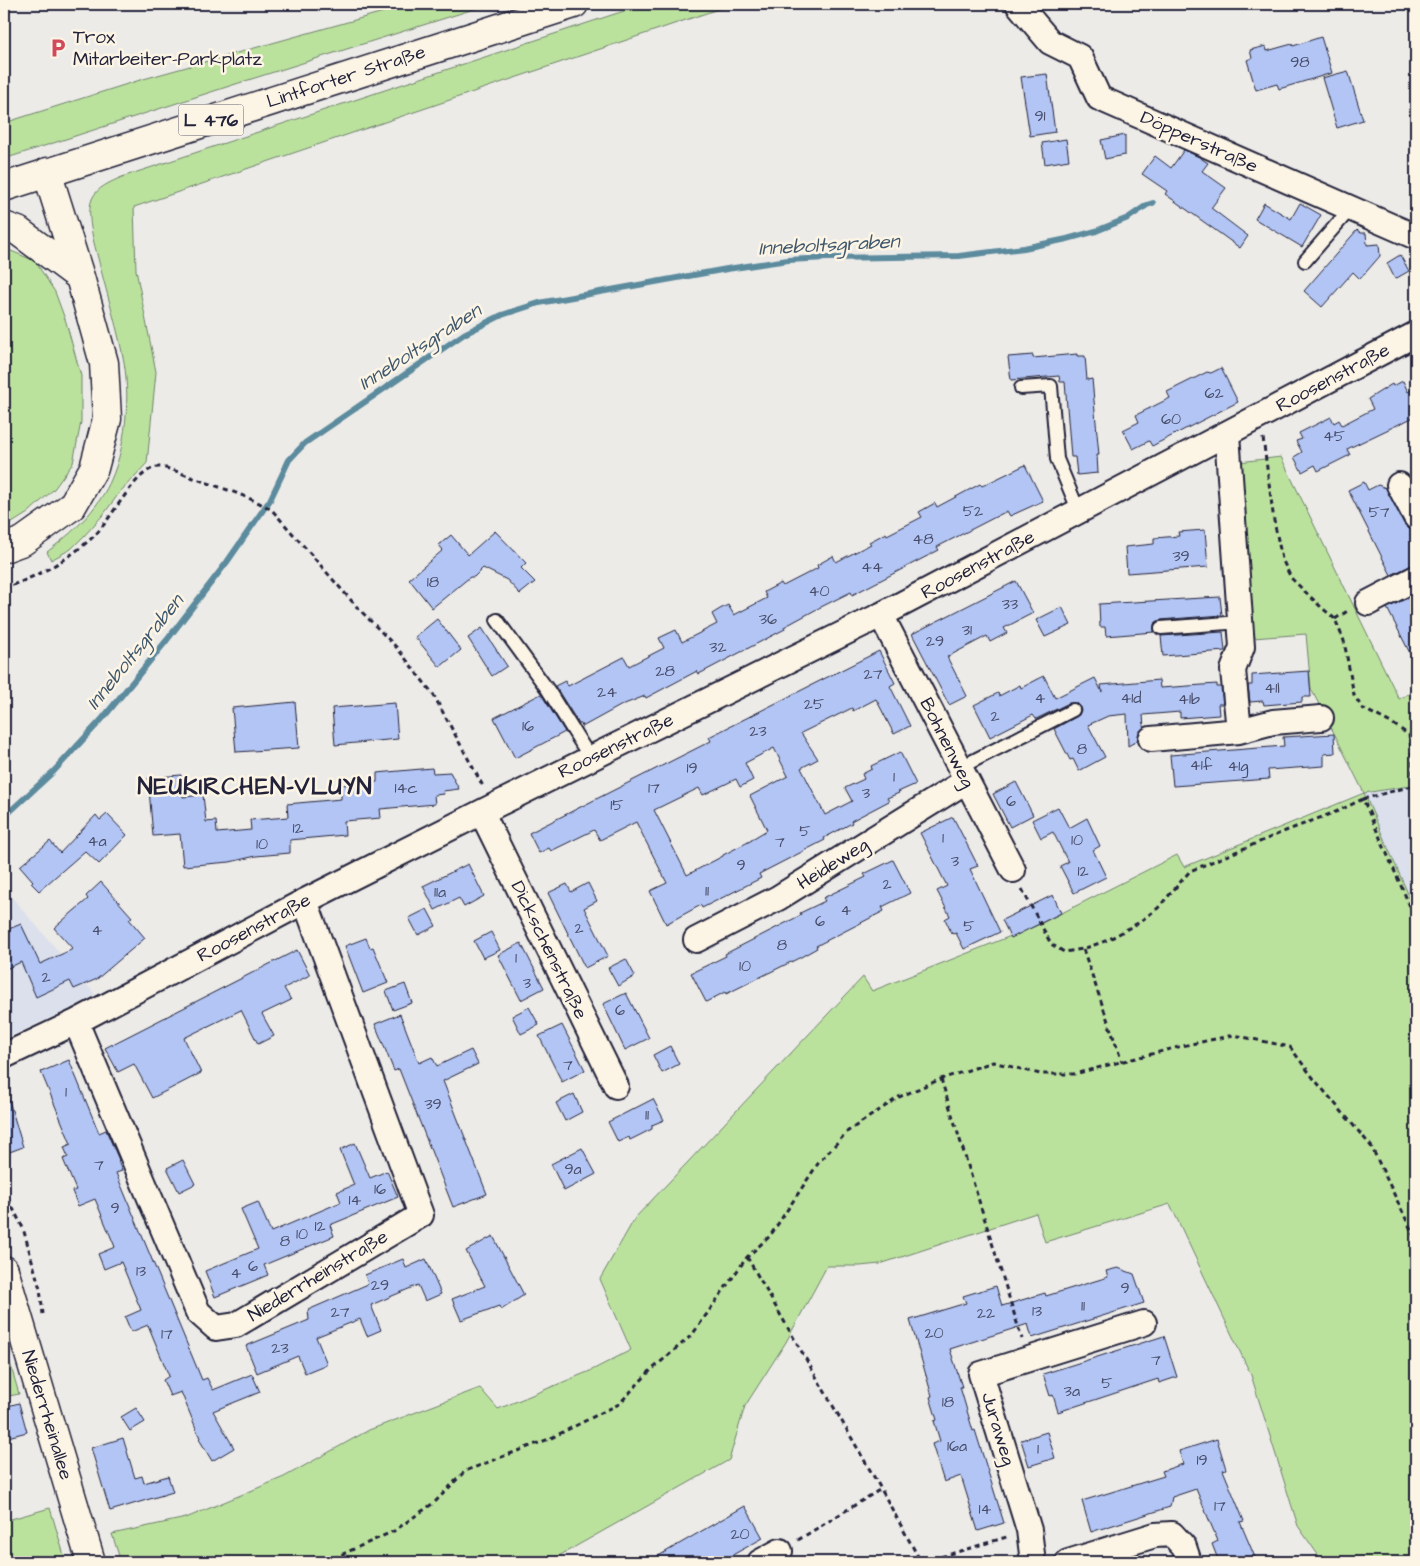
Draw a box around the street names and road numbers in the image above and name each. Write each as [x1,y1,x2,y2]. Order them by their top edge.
street label: Lintforter Straße [263,39,429,115]
road number: L 476 [178,104,244,136]
street label: Döpperstraße [1136,104,1262,180]
street label: Roosenstraße [1271,337,1395,419]
street label: Roosenstraße [916,524,1040,606]
street label: Bohnenweg [912,693,981,794]
street label: Roosenstraße [554,706,678,786]
street label: Heideweg [792,831,875,898]
street label: Dickschenstraße [504,876,594,1024]
street label: Roosenstraße [192,887,316,969]
street label: Niederrheinstraße [243,1223,393,1329]
street label: Niederrheinallee [14,1347,80,1483]
street label: Juraweg [973,1389,1022,1469]

